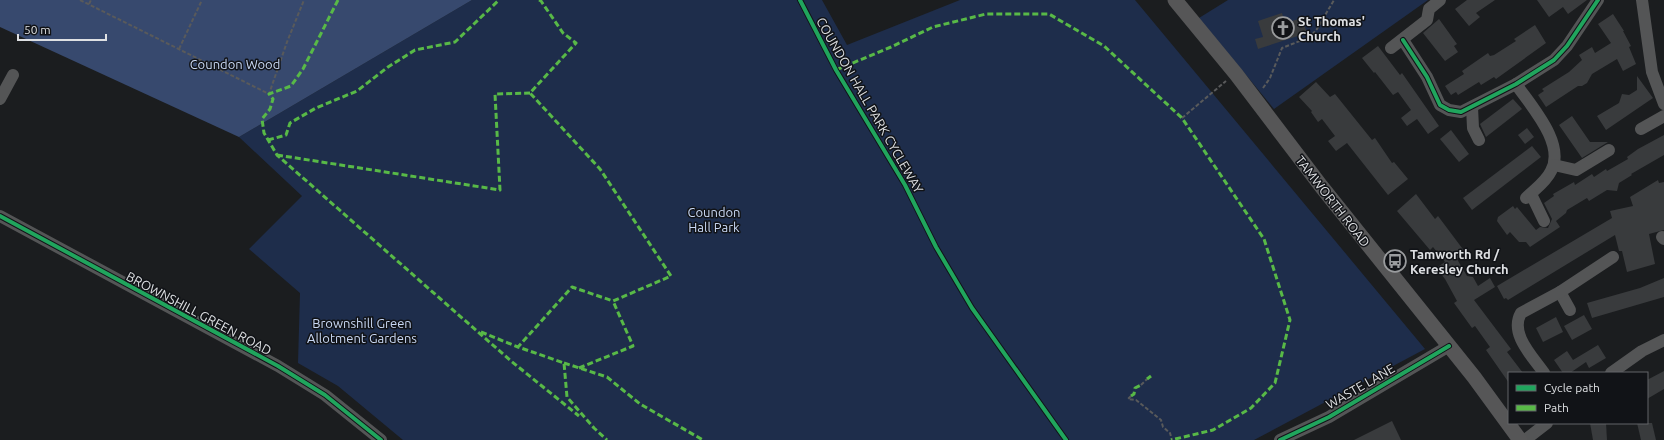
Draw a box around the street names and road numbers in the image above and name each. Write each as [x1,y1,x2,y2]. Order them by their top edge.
street label: COUNDON HALL PARK CYCLEWAY [814,15,926,196]
street label: TAMWORTH ROAD [1293,153,1373,249]
street label: BROWNSHILL GREEN ROAD [124,269,274,357]
street label: WASTE LANE [1323,361,1397,411]

